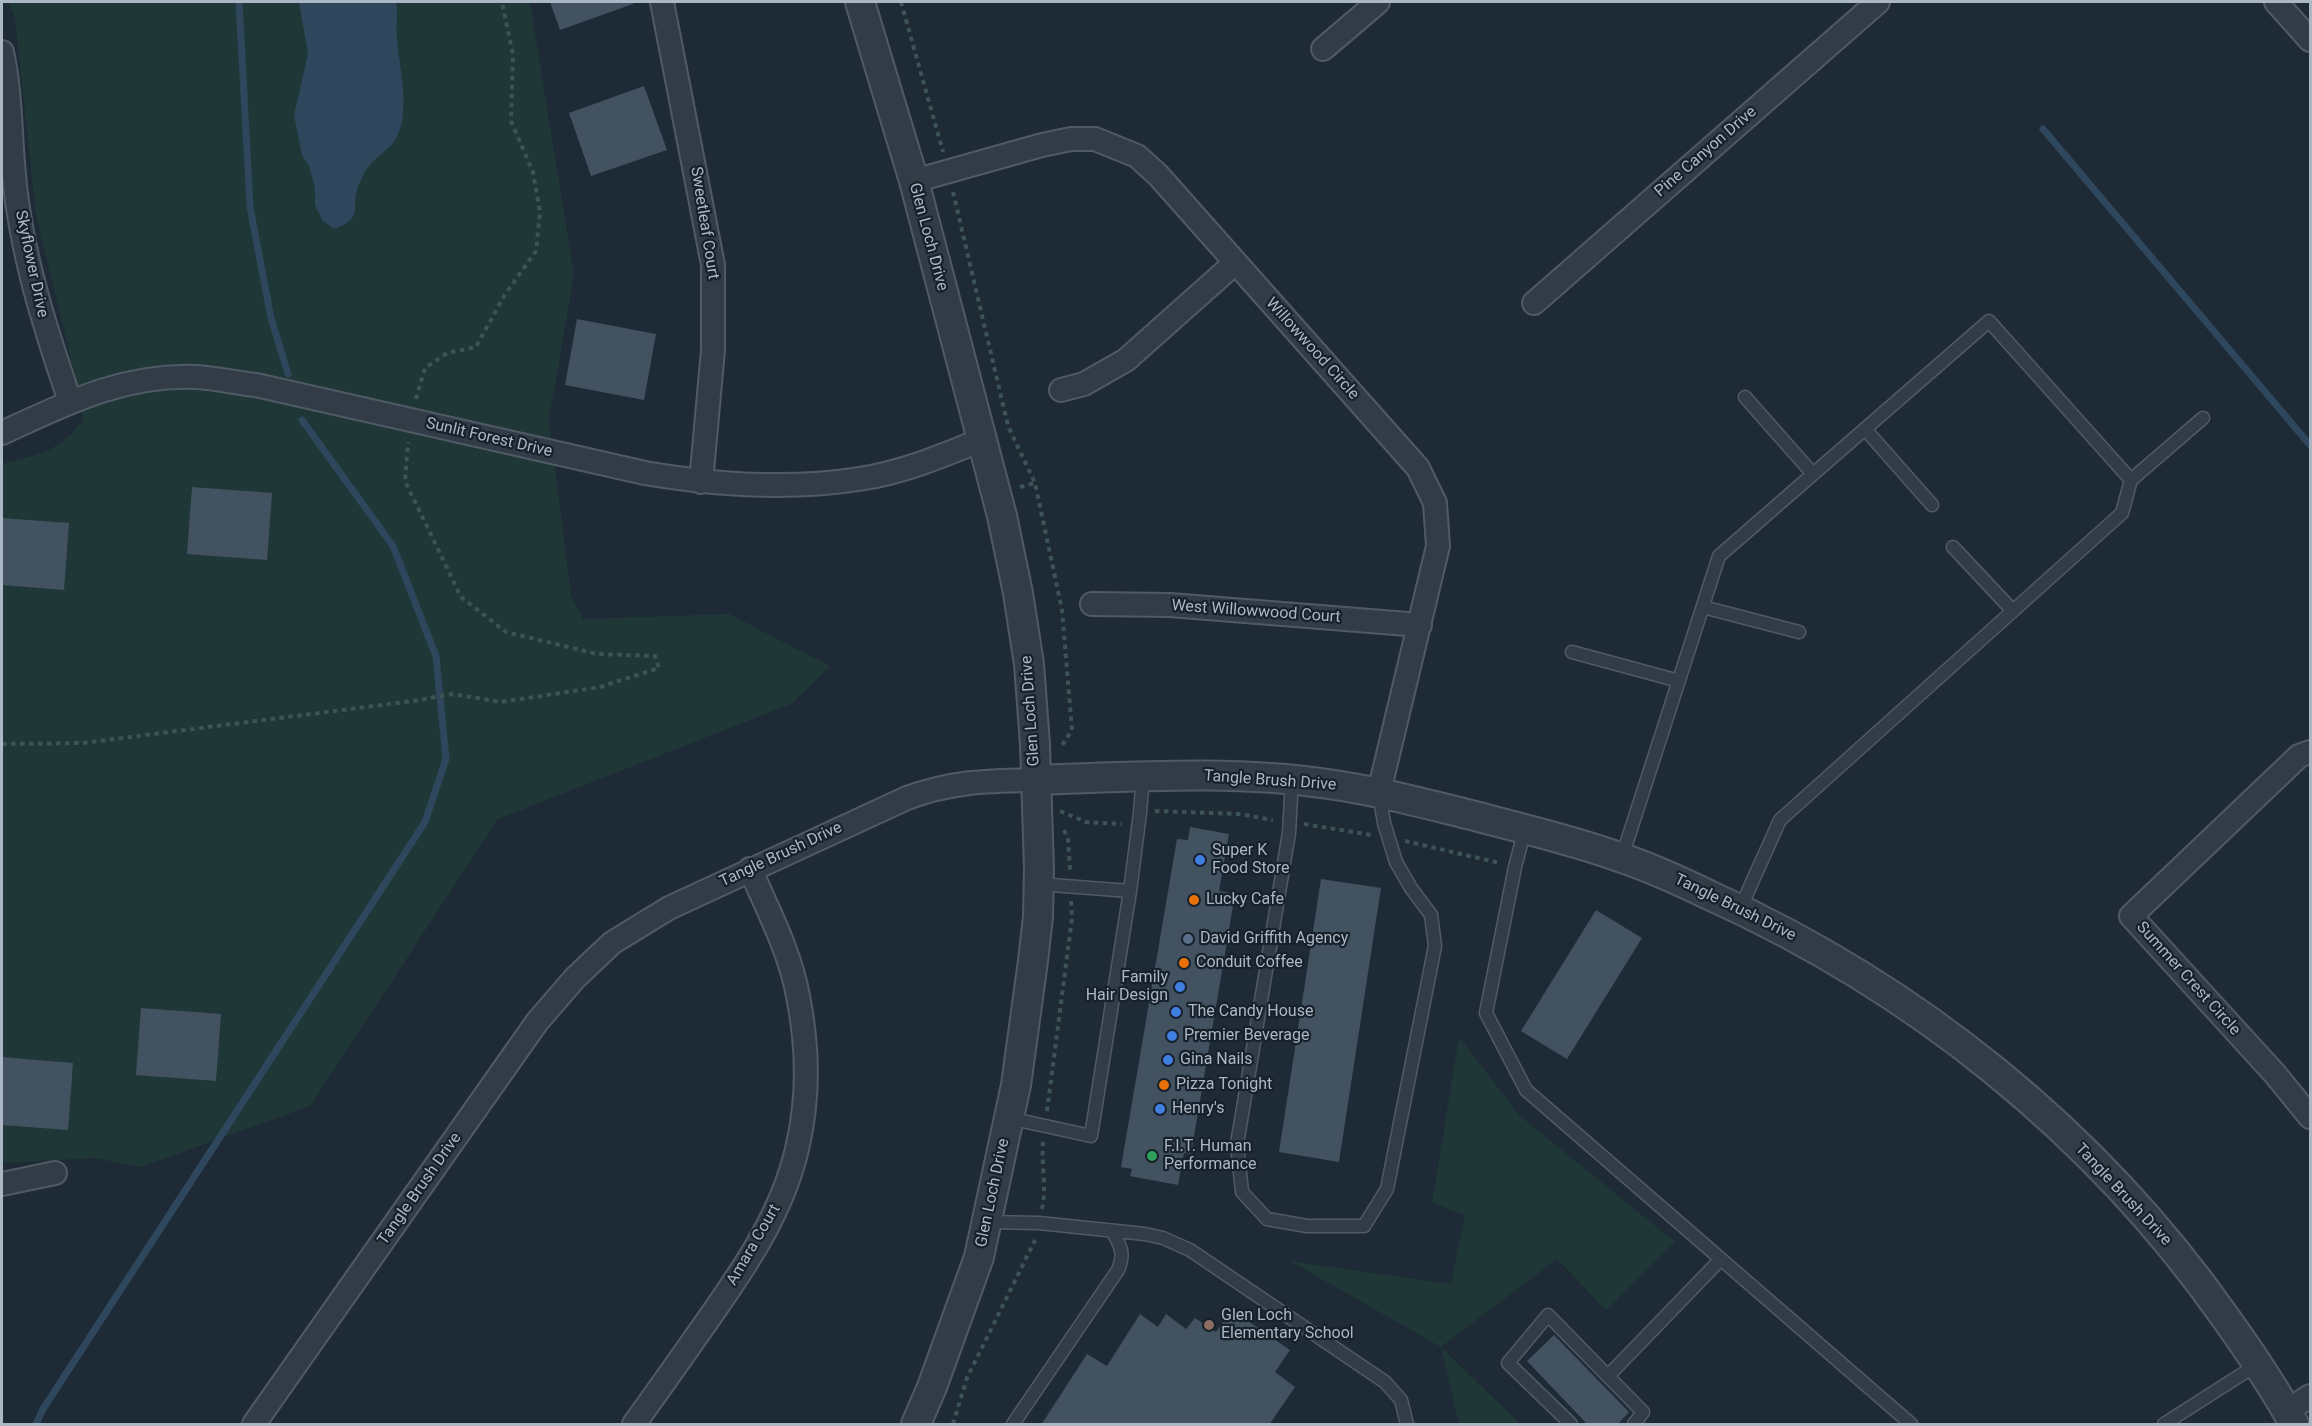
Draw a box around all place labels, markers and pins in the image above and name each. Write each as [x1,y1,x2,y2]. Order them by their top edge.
place label: Super K Food Store [1212,841,1289,879]
marker: Super K Food Store [1193,853,1207,867]
place label: Lucky Cafe [1206,890,1284,910]
marker: Lucky Cafe [1187,893,1201,907]
place label: David Griffith Agency [1200,929,1348,949]
marker: David Griffith Agency [1181,932,1195,946]
place label: Conduit Coffee [1196,953,1303,973]
marker: Conduit Coffee [1177,956,1191,970]
place label: Family Hair Design [1086,968,1168,1006]
marker: Family Hair Design [1173,980,1187,994]
place label: The Candy House [1188,1002,1313,1022]
marker: The Candy House [1169,1005,1183,1019]
place label: Premier Beverage [1184,1026,1309,1046]
marker: Premier Beverage [1165,1029,1179,1043]
place label: Gina Nails [1180,1050,1252,1070]
marker: Gina Nails [1161,1053,1175,1067]
place label: Pizza Tonight [1176,1075,1272,1095]
marker: Pizza Tonight [1157,1078,1171,1092]
place label: Henry's [1172,1099,1224,1119]
marker: Henry's [1153,1102,1167,1116]
place label: F.I.T. Human Performance [1164,1137,1257,1175]
marker: F.I.T. Human Performance [1145,1149,1159,1163]
place label: Glen Loch Elementary School [1221,1306,1354,1344]
marker: Glen Loch Elementary School [1202,1318,1216,1332]

